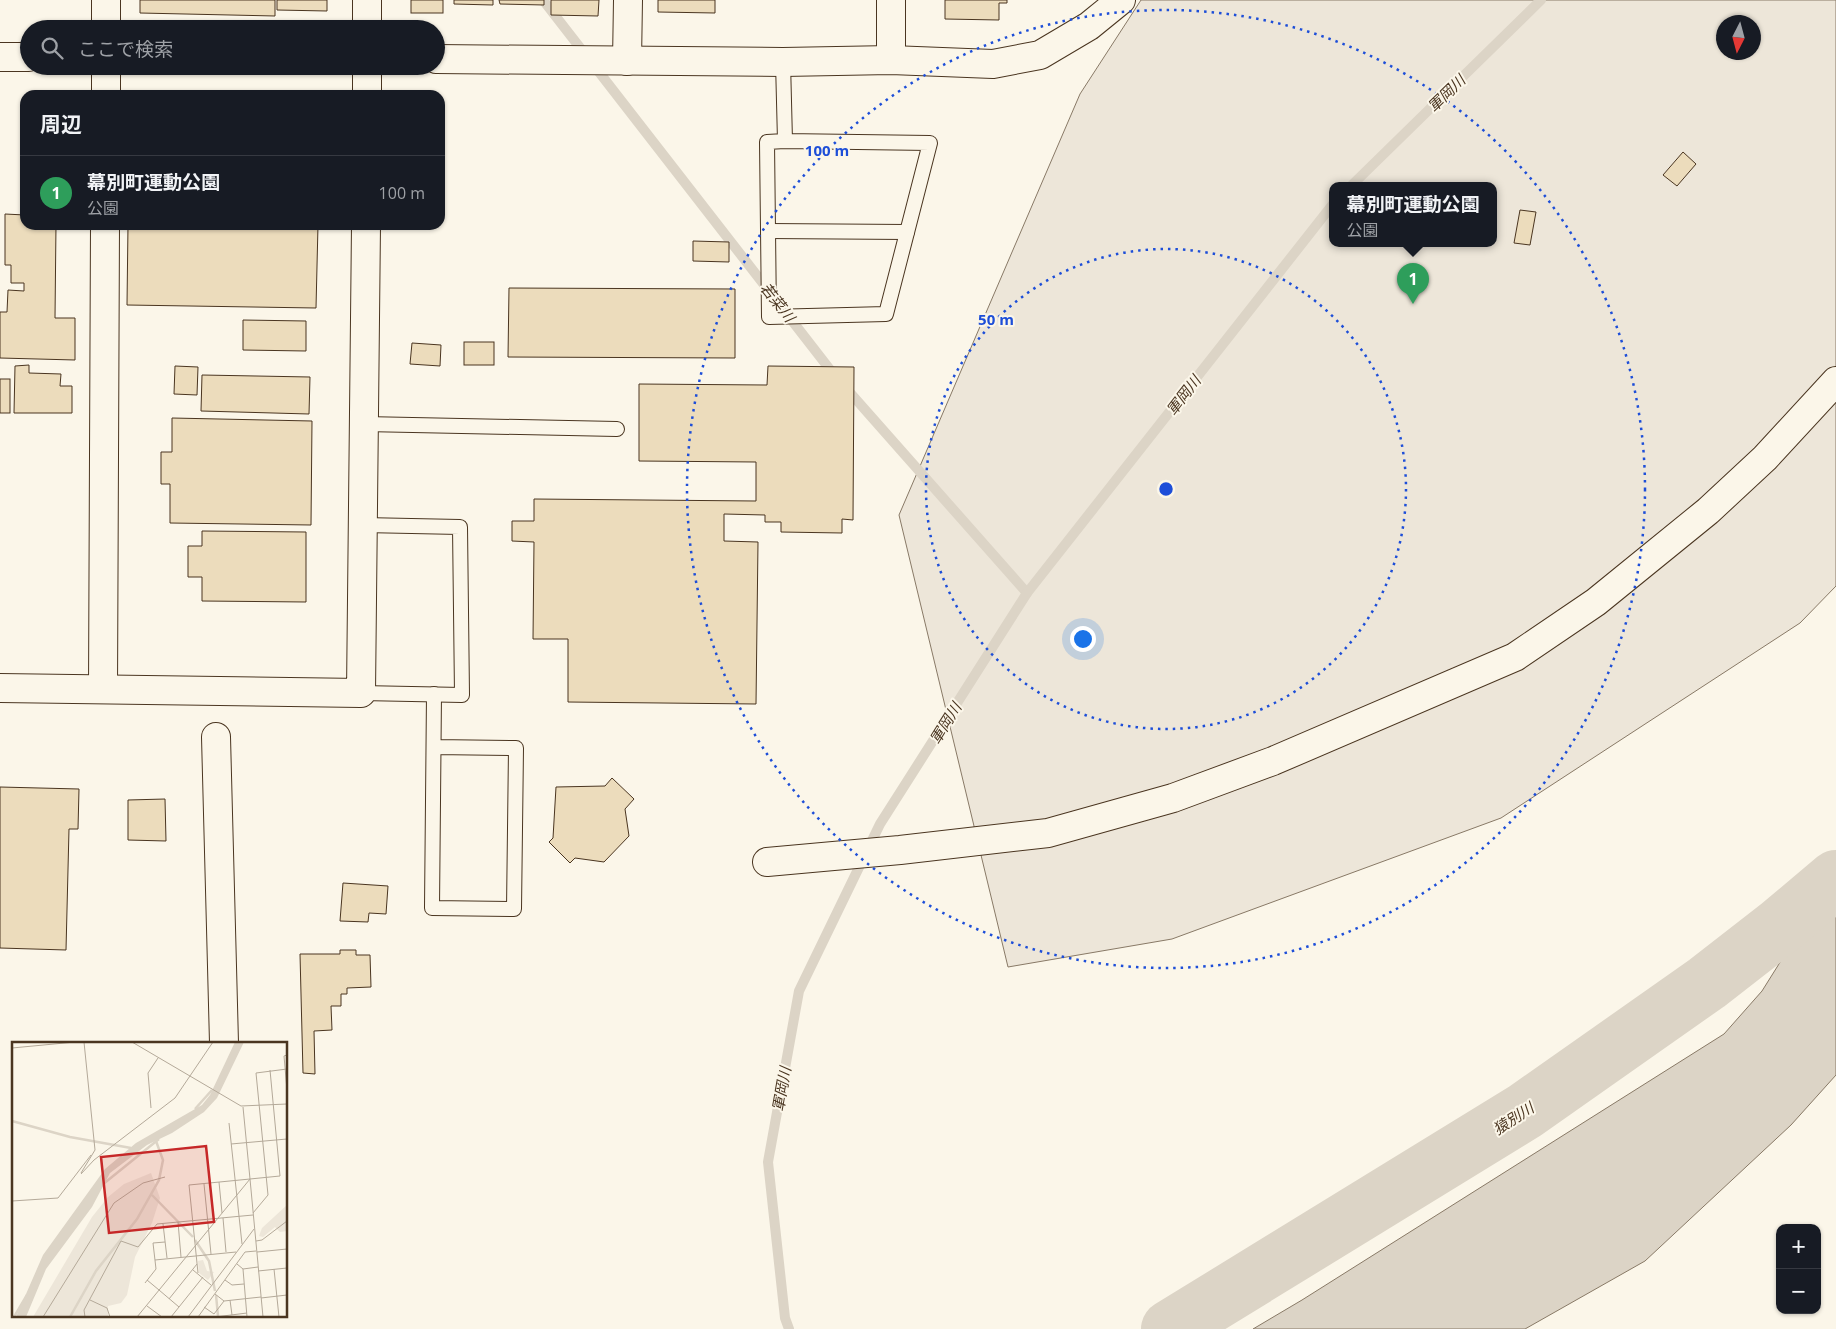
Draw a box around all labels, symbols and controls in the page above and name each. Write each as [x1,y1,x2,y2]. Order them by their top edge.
north arrow [1716,15,1761,60]
search box [20,20,445,75]
icon: search [38,34,66,62]
text: ここで検索 [78,36,173,62]
water label: 軍岡川 [1423,69,1471,116]
text: 周辺 [40,110,82,138]
text: 100 m [805,140,849,160]
text: 幕別町運動公園 [87,169,220,195]
text: 1 [51,182,61,204]
text: 100 m [379,182,425,204]
popup [1329,182,1497,247]
text: 幕別町運動公園 [1346,191,1480,217]
text: 公園 [87,197,119,219]
text: 公園 [1346,219,1379,241]
pin: 1 [1397,263,1429,304]
water label: 若菜川 [756,278,801,327]
text: 50 m [978,309,1014,329]
water label: 軍岡川 [1161,370,1206,419]
centre of rings [1157,480,1175,498]
your location [1070,626,1096,652]
water label: 軍岡川 [925,697,966,747]
inset map [12,1042,288,1316]
water label: 軍岡川 [767,1063,795,1113]
water label: 猿別川 [1489,1096,1539,1139]
map controls [1776,1224,1821,1314]
button: + [1776,1224,1821,1269]
button: − [1776,1269,1821,1314]

